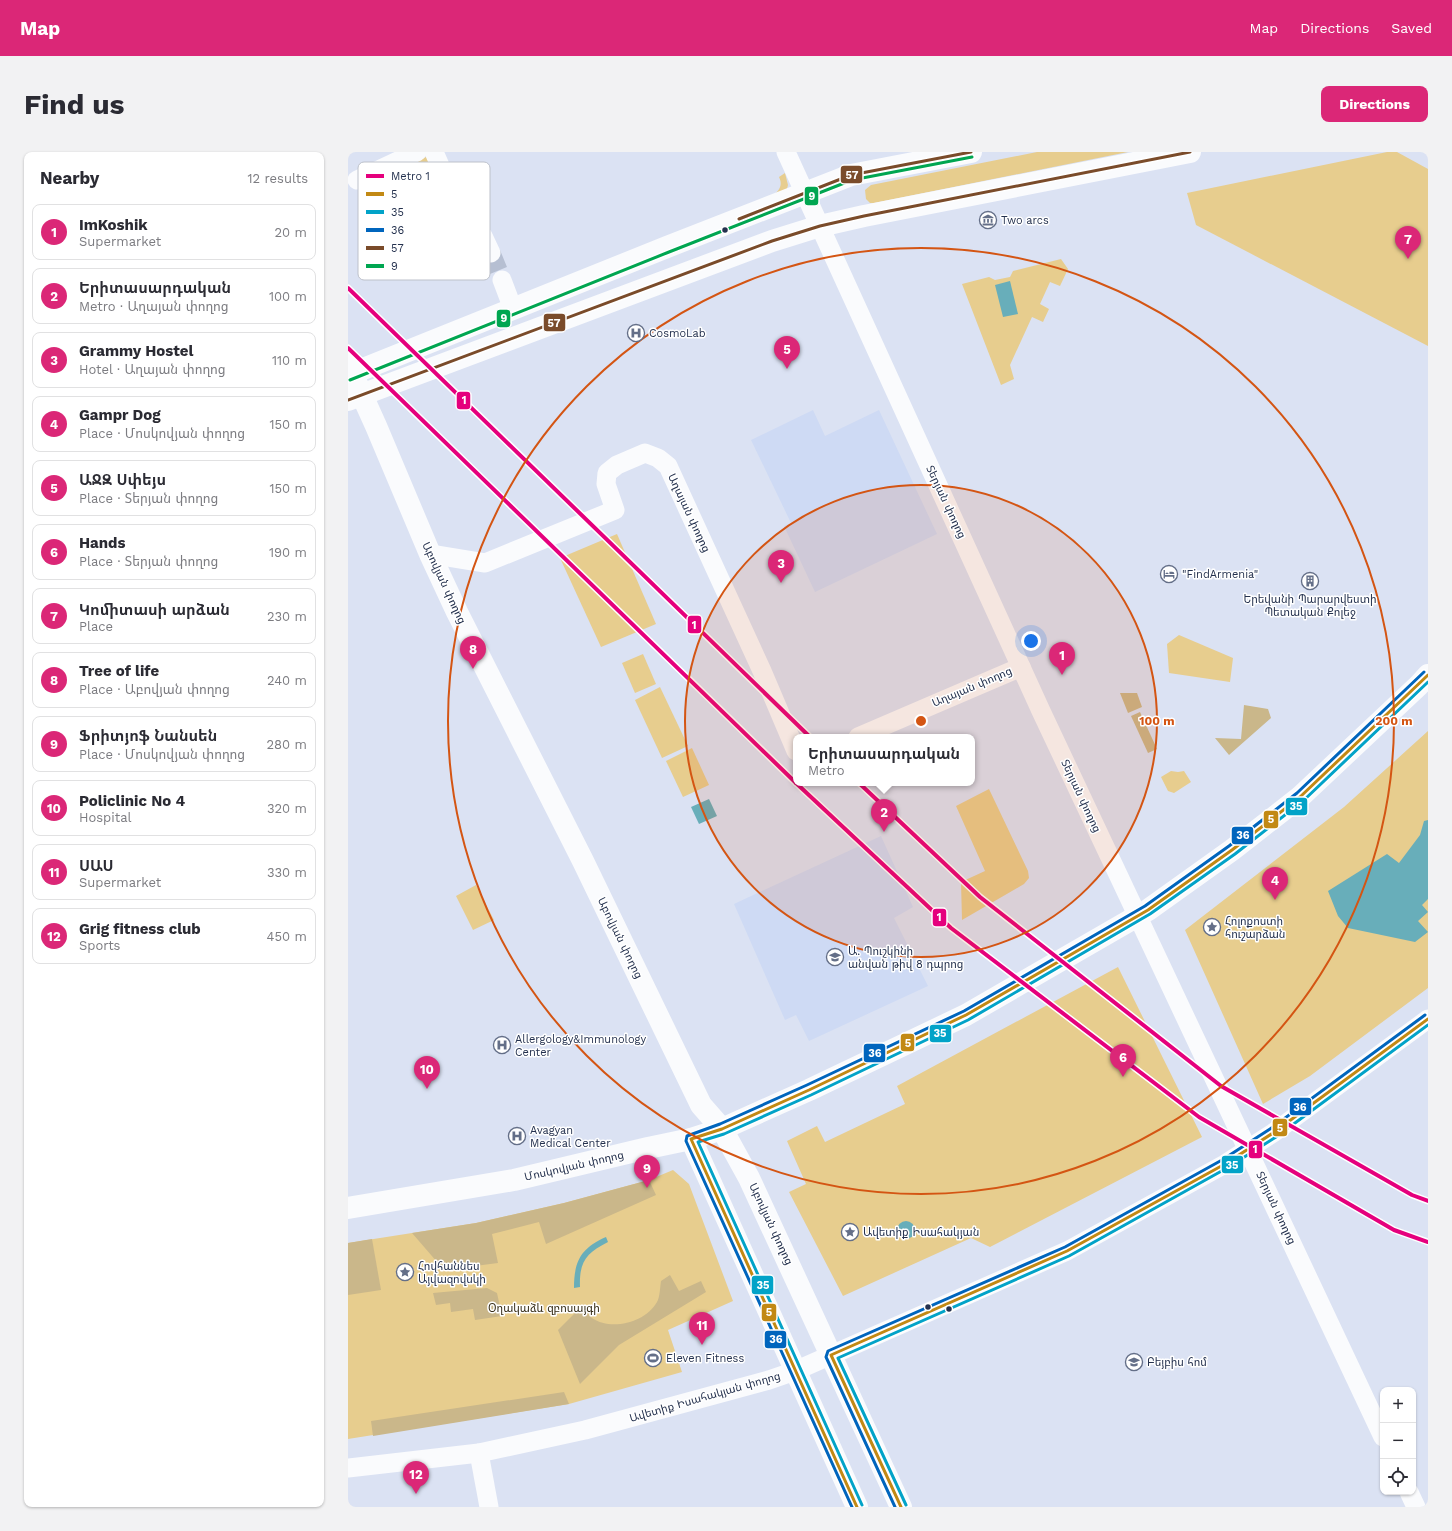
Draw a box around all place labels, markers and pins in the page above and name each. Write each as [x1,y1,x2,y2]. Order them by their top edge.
museum icon: Two arcs [978,210,998,230]
place label: Two arcs [1001,214,1049,227]
unlabelled marker [720,225,730,235]
pin: 7 [1395,226,1421,259]
hospital icon: CosmoLab [626,323,646,343]
place label: CosmoLab [649,327,706,340]
pin: 5 [774,336,800,369]
pin: 3 [768,550,794,583]
hotel icon: "FindArmenia" [1159,564,1179,584]
place label: "FindArmenia" [1182,568,1258,581]
building icon: Երեվանի Պարարվեստի Պետական Քոլեջ [1300,571,1320,591]
place label: Երեվանի Պարարվեստի Պետական Քոլեջ [1243,593,1377,619]
pin: 8 [460,636,486,669]
pin: 1 [1049,642,1075,675]
centre of rings [914,714,928,728]
pin: 2 [871,799,897,832]
pin: 4 [1262,867,1288,900]
place label: Հոլոքոստի հուշարձան [1225,915,1285,941]
place icon: Հոլոքոստի հուշարձան [1202,917,1222,937]
place label: Ա. Պուշկինի անվան թիվ 8 դպրոց [848,945,963,971]
school or university icon: Ա. Պուշկինի անվան թիվ 8 դպրոց [825,947,845,967]
place label: Allergology&Immunology Center [515,1033,646,1059]
hospital icon: Allergology&Immunology Center [492,1035,512,1055]
pin: 6 [1110,1044,1136,1077]
pin: 10 [414,1056,440,1089]
place label: Avagyan Medical Center [530,1124,611,1150]
hospital icon: Avagyan Medical Center [507,1126,527,1146]
pin: 9 [634,1155,660,1188]
place icon: Ավետիք Իսահակյան [840,1222,860,1242]
place label: Ավետիք Իսահակյան [863,1226,979,1239]
place label: Հովհաննես Այվազովսկի [418,1260,486,1286]
place icon: Հովհաննես Այվազովսկի [395,1262,415,1282]
unlabelled marker [923,1302,933,1312]
unlabelled marker [944,1304,954,1314]
pin: 11 [689,1312,715,1345]
sports icon: Eleven Fitness [643,1348,663,1368]
place label: Eleven Fitness [666,1352,744,1365]
school or university icon: Բեյբիս հոմ [1124,1352,1144,1372]
place label: Բեյբիս հոմ [1147,1356,1207,1369]
pin: 12 [403,1461,429,1494]

